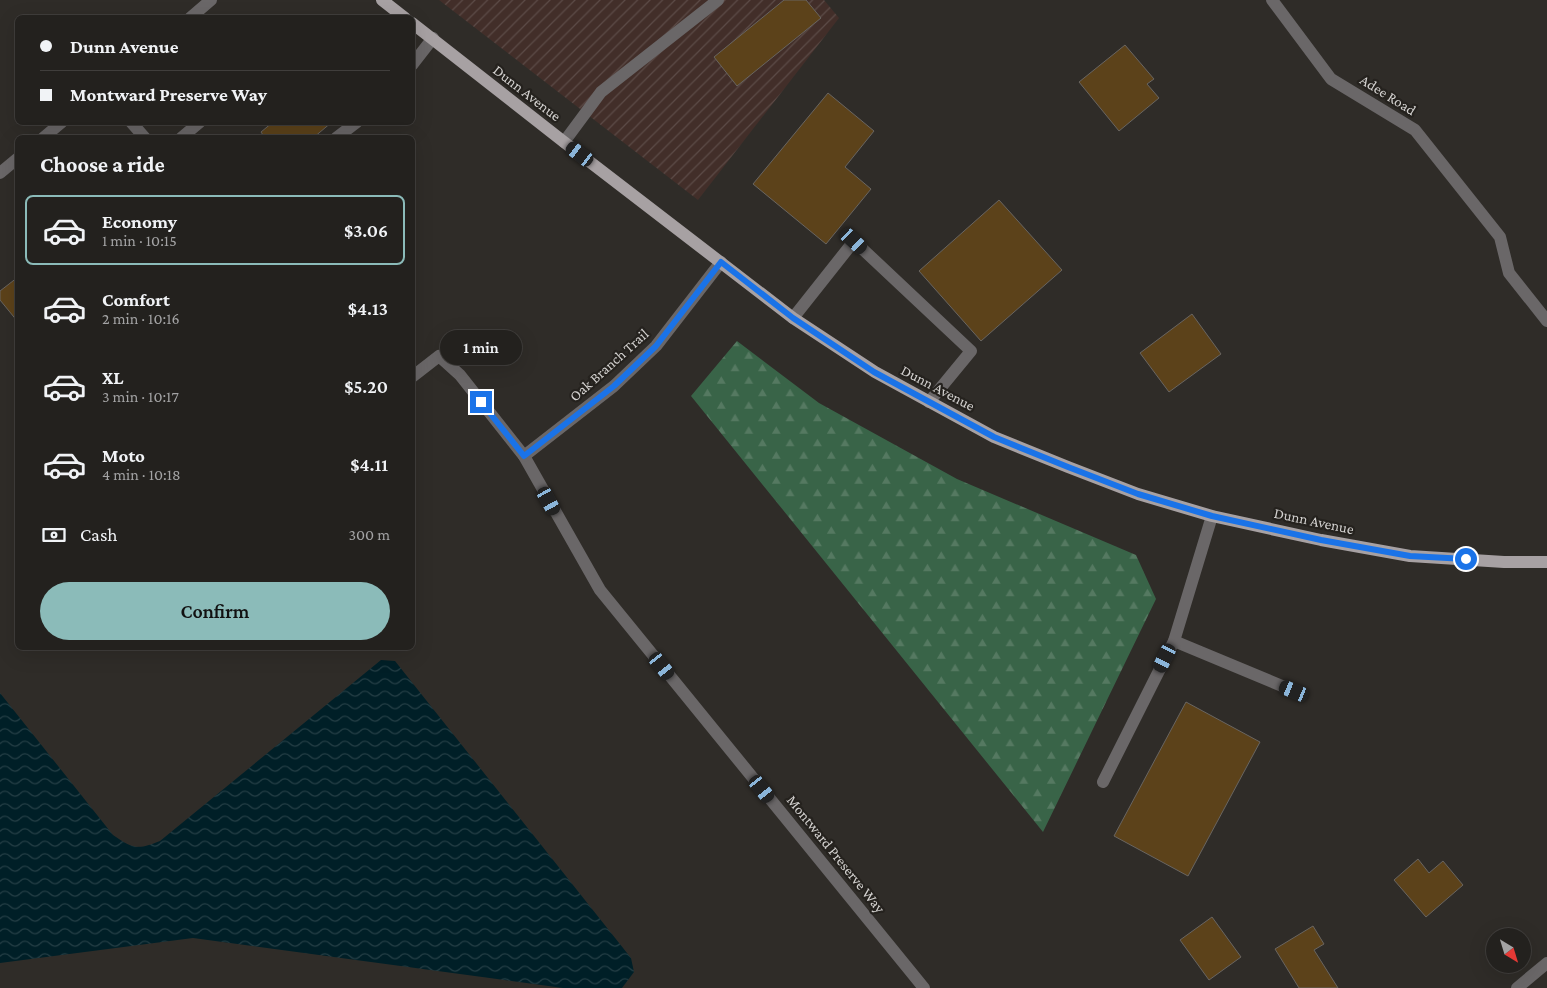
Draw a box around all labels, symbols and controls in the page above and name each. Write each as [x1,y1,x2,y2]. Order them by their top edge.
text: Dunn Avenue [70,36,178,57]
street label: Dunn Avenue [490,62,564,125]
street label: Adee Road [1357,72,1419,118]
text: Montward Preserve Way [70,84,267,105]
car [563,139,596,169]
text: Choose a ride [40,152,165,177]
icon: car [42,208,87,253]
text: Economy [102,211,177,232]
text: $3.06 [344,220,388,241]
car [837,225,870,257]
text: 1 min · 10:15 [102,232,177,249]
icon: car [42,286,87,331]
text: Comfort [102,289,170,310]
text: $4.13 [348,298,388,319]
text: 2 min · 10:16 [102,310,180,327]
street label: Oak Branch Trail [566,325,652,404]
callout: 1 min [440,330,522,364]
text: 1 min [463,339,499,356]
street label: Dunn Avenue [898,362,978,414]
icon: car [42,364,87,409]
text: XL [102,367,124,388]
text: $5.20 [344,376,388,397]
text: 3 min · 10:17 [102,388,179,405]
route end [470,391,492,413]
icon: car [42,442,87,487]
text: Moto [102,445,145,466]
text: $4.11 [350,454,388,475]
text: 4 min · 10:18 [102,466,181,483]
car [535,484,562,518]
street label: Dunn Avenue [1273,505,1356,537]
icon: cash [40,521,68,549]
text: Cash [80,524,118,545]
text: 300 m [348,526,390,543]
route start [1455,548,1477,570]
button: Confirm [40,582,390,640]
car [1151,641,1178,675]
car [646,650,677,682]
car [1277,678,1310,704]
car [746,773,777,805]
street label: Montward Preserve Way [783,792,888,917]
north arrow [1486,928,1531,972]
map controls [1486,928,1531,973]

